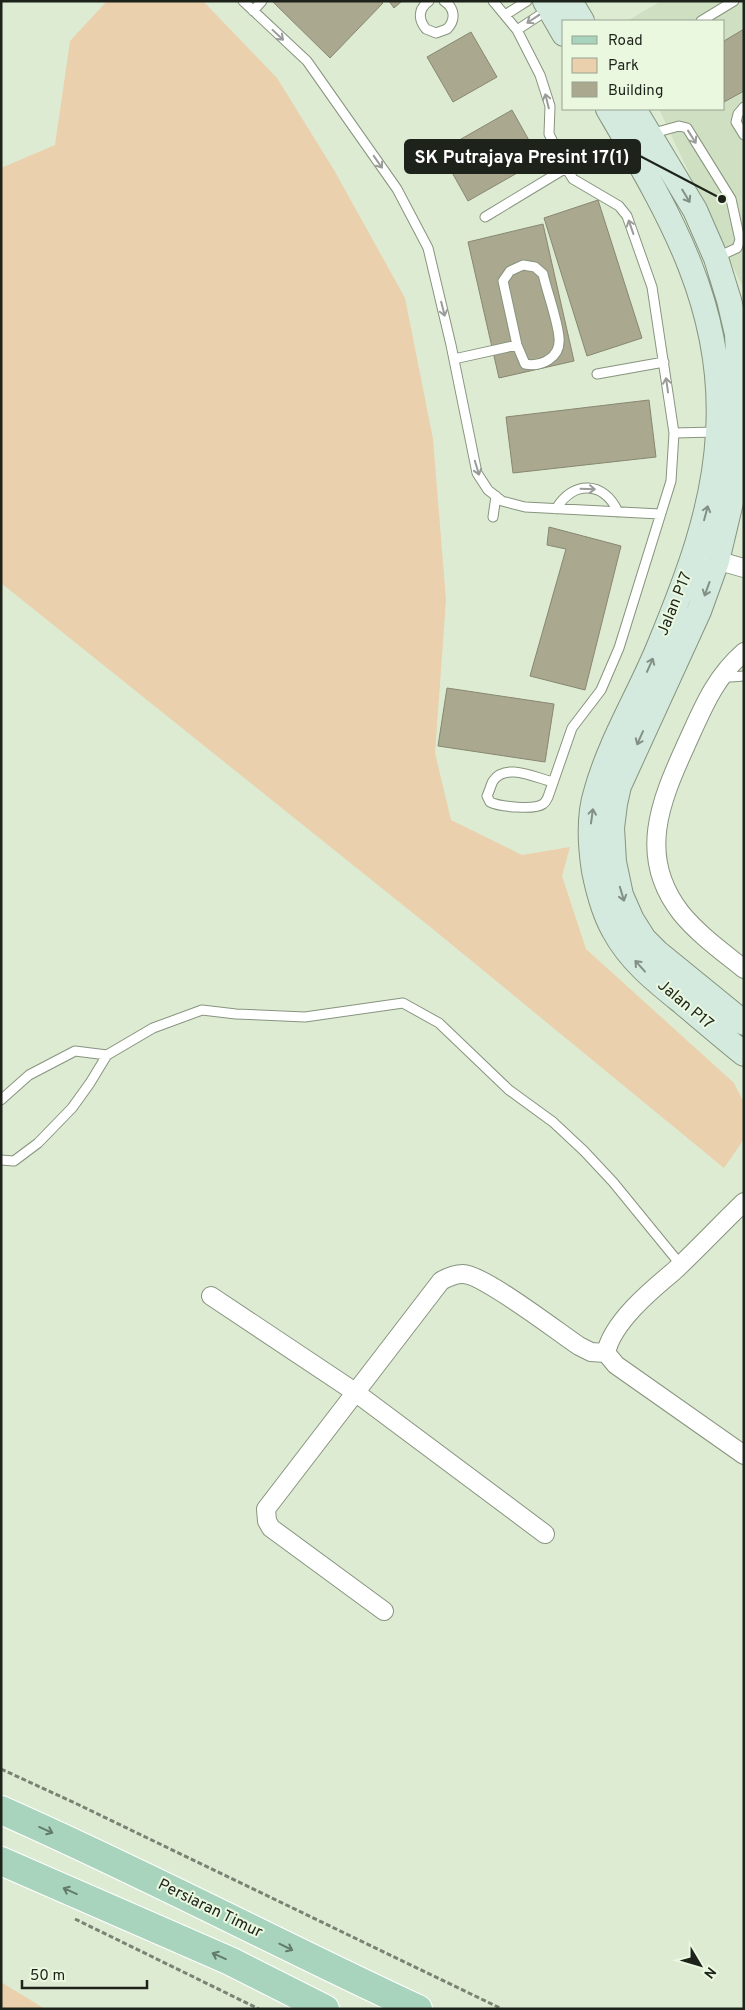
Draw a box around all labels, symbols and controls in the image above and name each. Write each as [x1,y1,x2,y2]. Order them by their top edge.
one-way arrow [526,14,540,24]
legend [562,20,725,110]
one-way arrow [272,29,285,41]
text: Road [608,32,643,51]
text: Park [608,57,639,76]
text: Building [608,82,663,101]
one-way arrow [542,93,552,109]
one-way arrow [686,130,697,144]
callout: SK Putrajaya Presint 17(1) [405,140,640,173]
text: SK Putrajaya Presint 17(1) [414,147,630,170]
one-way arrow [373,155,383,169]
one-way arrow [682,188,692,202]
one-way arrow [626,220,635,236]
one-way arrow [439,301,448,317]
one-way arrow [662,377,672,393]
one-way arrow [473,460,482,476]
one-way arrow [580,484,596,494]
one-way arrow [702,505,711,521]
street label: Jalan P17 [653,569,697,639]
one-way arrow [702,581,711,597]
one-way arrow [646,658,656,673]
one-way arrow [635,730,645,745]
one-way arrow [587,808,597,824]
one-way arrow [617,886,627,902]
one-way arrow [634,959,646,972]
street label: Jalan P17 [653,976,717,1034]
one-way arrow [38,1826,53,1836]
street label: Persiaran Timur [154,1875,266,1943]
one-way arrow [63,1886,78,1896]
north arrow [675,1940,725,1990]
one-way arrow [279,1942,294,1952]
one-way arrow [211,1951,226,1960]
scale bar [22,1958,148,1990]
text: N [699,1963,719,1981]
text: 50 m [30,1967,65,1986]

